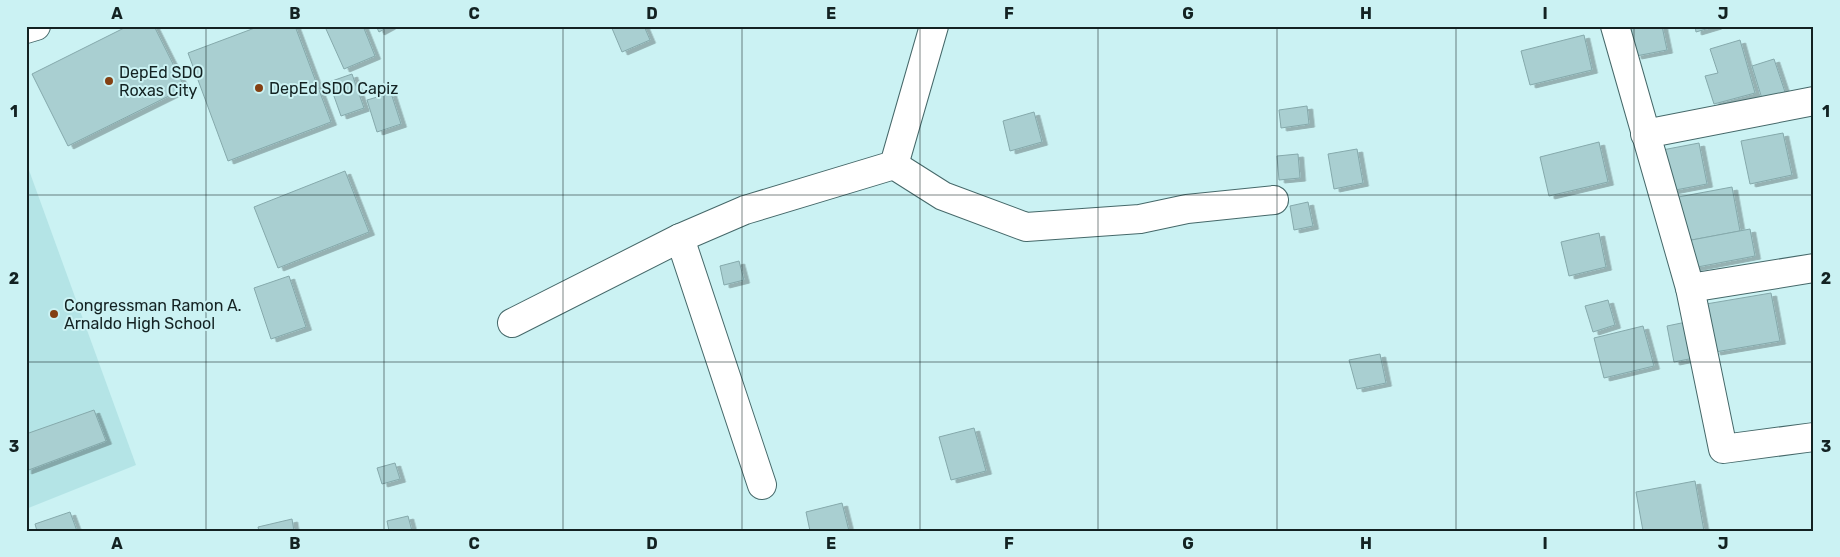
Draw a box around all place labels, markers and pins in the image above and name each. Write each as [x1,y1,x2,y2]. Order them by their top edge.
place label: DepEd SDO Roxas City [119,63,203,100]
marker: DepEd SDO Roxas City [103,75,115,87]
place label: DepEd SDO Capiz [269,79,398,98]
marker: DepEd SDO Capiz [253,82,265,94]
place label: Congressman Ramon A. Arnaldo High School [64,296,242,333]
marker: Congressman Ramon A. Arnaldo High School [48,308,60,320]

